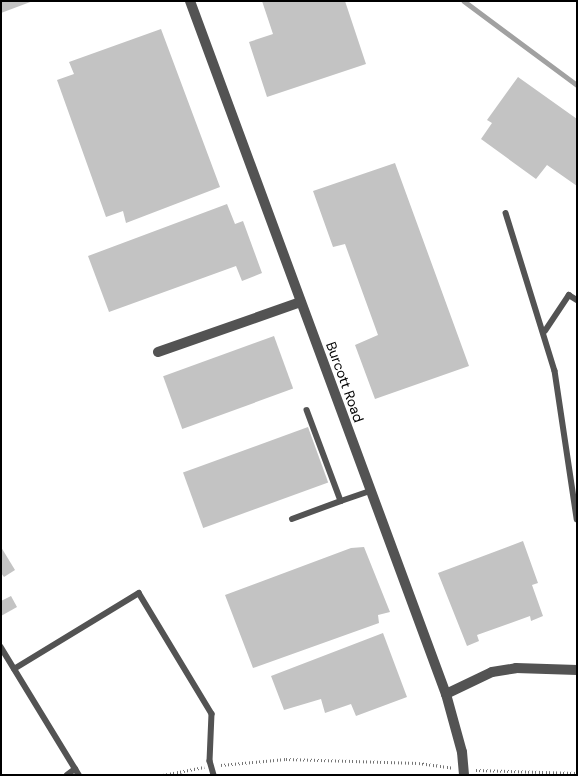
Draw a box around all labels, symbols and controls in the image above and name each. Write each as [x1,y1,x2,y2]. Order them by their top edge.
street label: Burcott Road [323,339,367,425]

